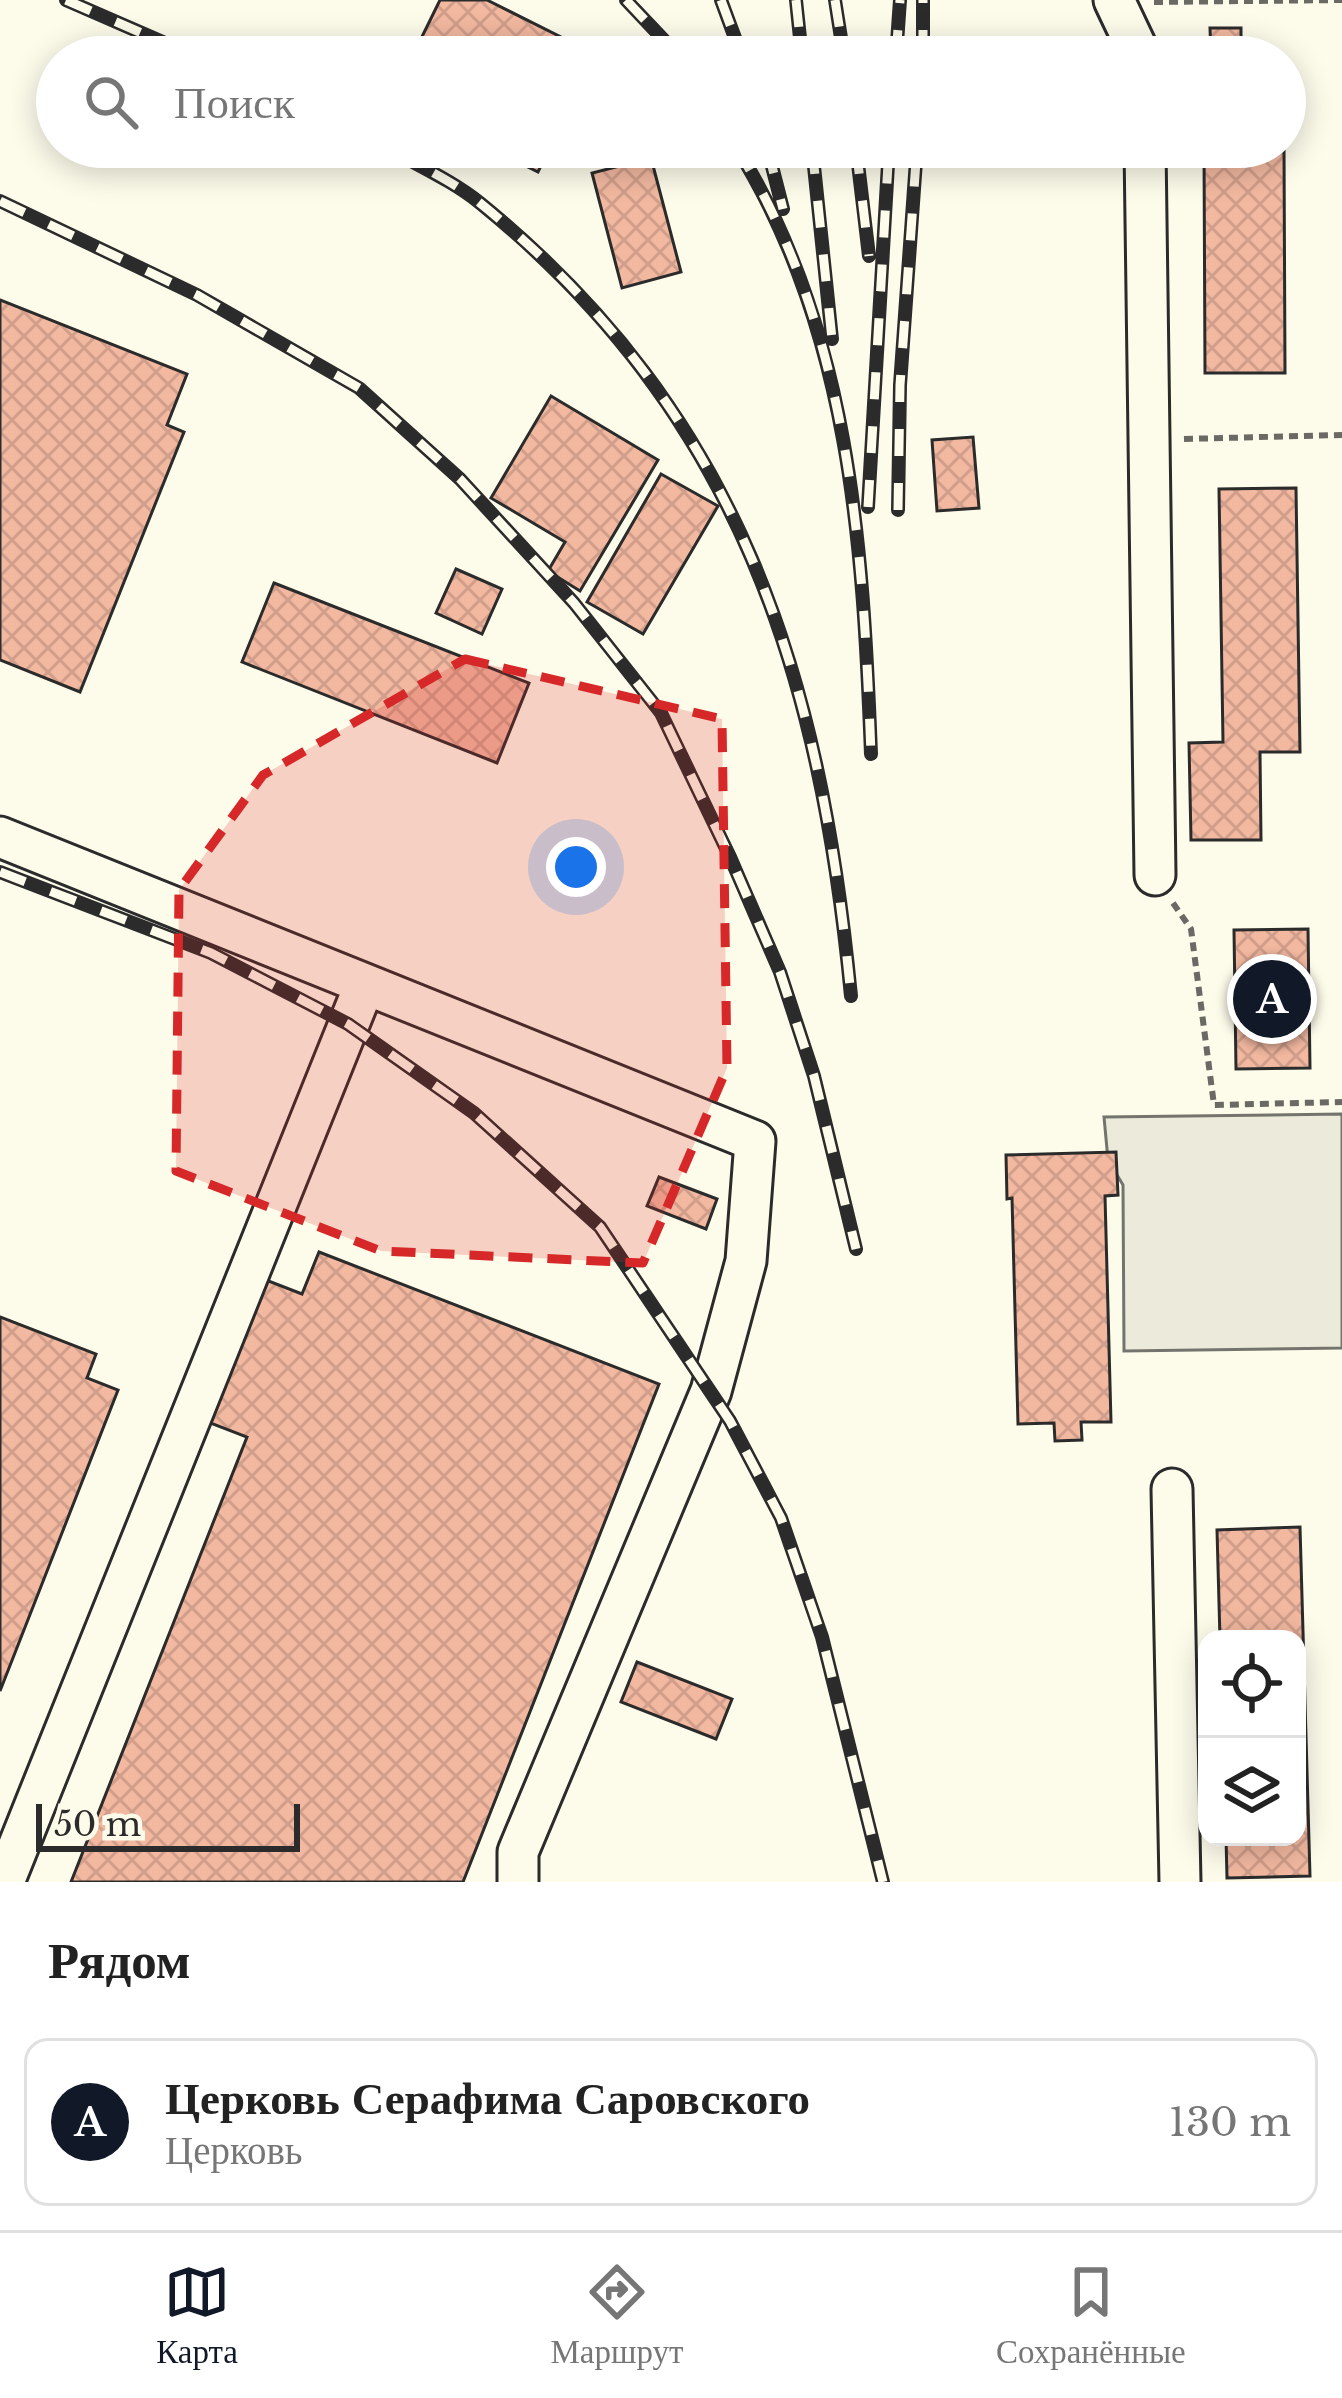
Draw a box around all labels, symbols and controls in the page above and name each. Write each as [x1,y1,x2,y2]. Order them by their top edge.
search box [36,36,1306,168]
icon: search [78,69,144,135]
text: Поиск [174,74,295,130]
your location [546,837,606,897]
pin: A [1233,954,1311,1044]
map controls [1198,1630,1306,1846]
button: locate [1198,1630,1306,1738]
button: layers [1198,1738,1306,1846]
scale bar [36,1798,300,1851]
text: 50 m [54,1804,141,1845]
text: Рядом [48,1929,191,1992]
text: Церковь Серафима Саровского [165,2070,810,2126]
text: A [74,2098,106,2147]
text: 130 m [1169,2098,1291,2147]
text: Церковь [165,2126,303,2175]
tab: Карта [156,2259,238,2372]
tab: Маршрут [551,2259,683,2372]
tab: Сохранённые [996,2259,1186,2372]

